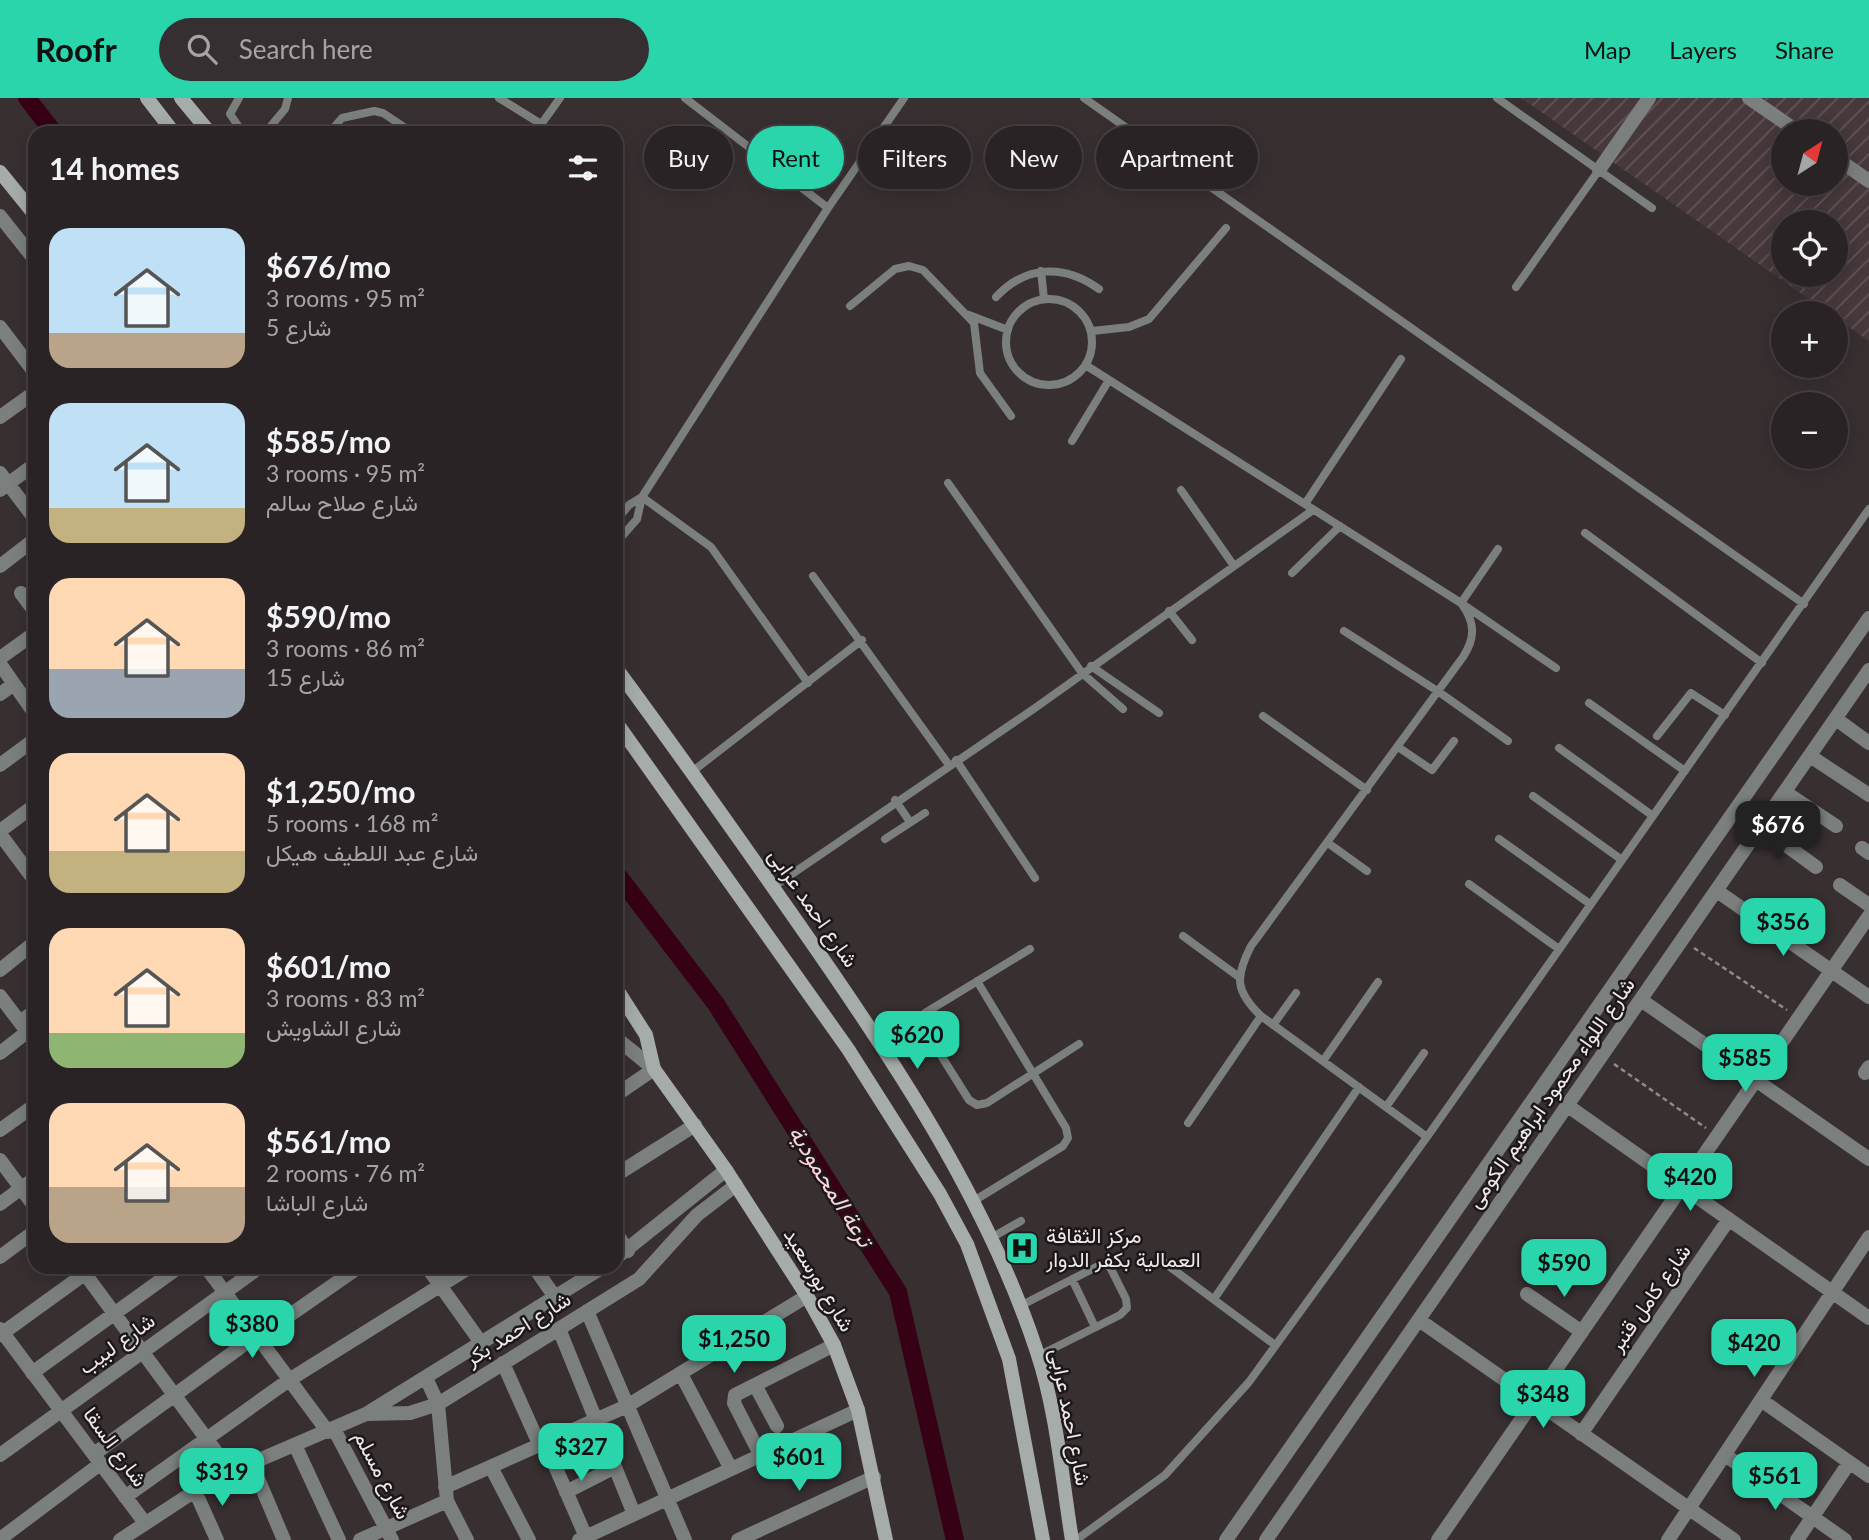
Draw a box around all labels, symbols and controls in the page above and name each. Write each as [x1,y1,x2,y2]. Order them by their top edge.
search box [159,18,649,81]
text: Roofr [35,29,117,69]
icon: search [183,30,221,68]
text: Search here [239,33,373,65]
text: Map [1584,35,1631,64]
text: Layers [1669,35,1737,64]
text: Share [1775,35,1834,64]
north arrow [1771,119,1848,196]
map controls [1771,119,1848,469]
chip: Buy [644,126,733,189]
chip: Rent [747,126,844,189]
chip: Filters [858,126,971,189]
chip: New [985,126,1082,189]
chip: Apartment [1096,126,1258,189]
icon: filters [564,149,602,187]
text: 14 homes [49,150,180,186]
button: locate [1771,210,1848,287]
text: $676/mo [266,248,391,284]
icon: home [105,256,189,340]
text: 3 rooms · 95 m² [266,284,425,312]
button: + [1771,301,1848,378]
text: شارع 5 [266,313,332,341]
button: − [1771,392,1848,469]
text: $585/mo [266,423,391,459]
icon: home [105,431,189,515]
text: 3 rooms · 95 m² [266,459,425,487]
text: شارع صلاح سالم [266,488,418,516]
text: $590/mo [266,598,391,634]
icon: home [105,606,189,690]
text: 3 rooms · 86 m² [266,634,425,662]
text: شارع 15 [266,663,345,691]
text: $1,250/mo [266,773,415,809]
icon: home [105,781,189,865]
pin: $676 [1737,802,1819,861]
text: 5 rooms · 168 m² [266,809,438,837]
text: $676 [1751,810,1805,838]
text: شارع عبد اللطيف هيكل [266,838,478,866]
street label: شارع احمد عرابى [762,843,864,973]
pin: $356 [1742,898,1824,958]
text: $356 [1756,907,1810,935]
text: $601/mo [266,948,391,984]
icon: home [105,956,189,1040]
street label: شارع اللواء محمود ابراهيم الكومى [1461,972,1641,1214]
text: 3 rooms · 83 m² [266,984,425,1012]
pin: $620 [876,1012,958,1071]
text: شارع الشاويش [266,1013,401,1041]
text: $620 [890,1020,944,1048]
pin: $585 [1704,1034,1786,1094]
text: $585 [1718,1043,1772,1071]
water label: ترعة المحمودية [782,1120,882,1255]
text: $561/mo [266,1123,391,1159]
icon: home [105,1131,189,1215]
pin: $420 [1649,1154,1731,1213]
text: 2 rooms · 76 m² [266,1159,425,1187]
text: $420 [1663,1162,1717,1190]
text: شارع الباشا [266,1188,368,1216]
place label: مركز الثقافة العمالية بكفر الدوار [1045,1222,1201,1273]
street label: شارع بورسعيد [777,1223,861,1337]
hospital icon: مركز الثقافة العمالية بكفر الدوار [1003,1229,1041,1267]
street label: شارع كامل قنبر [1602,1239,1697,1358]
pin: $590 [1523,1240,1605,1299]
text: $590 [1537,1248,1591,1276]
street label: شارع احمد بكر [459,1285,576,1373]
pin: $380 [211,1300,293,1360]
street label: شارع لبيب [73,1307,161,1381]
text: $380 [225,1309,279,1337]
pin: $1,250 [677,1316,791,1375]
pin: $420 [1713,1320,1795,1379]
text: $1,250 [698,1324,770,1352]
text: $420 [1727,1328,1781,1356]
street label: شارع احمد عرابى [1043,1346,1097,1488]
pin: $348 [1502,1370,1584,1430]
text: $348 [1516,1379,1570,1407]
street label: شارع السقا [77,1401,153,1493]
pin: $327 [540,1424,622,1483]
street label: شارع مسلم [347,1426,417,1524]
text: $327 [554,1432,608,1460]
pin: $601 [758,1434,840,1493]
text: $601 [772,1442,826,1470]
pin: $319 [181,1448,263,1508]
pin: $561 [1734,1452,1816,1512]
text: $319 [195,1457,249,1485]
text: $561 [1748,1461,1802,1489]

